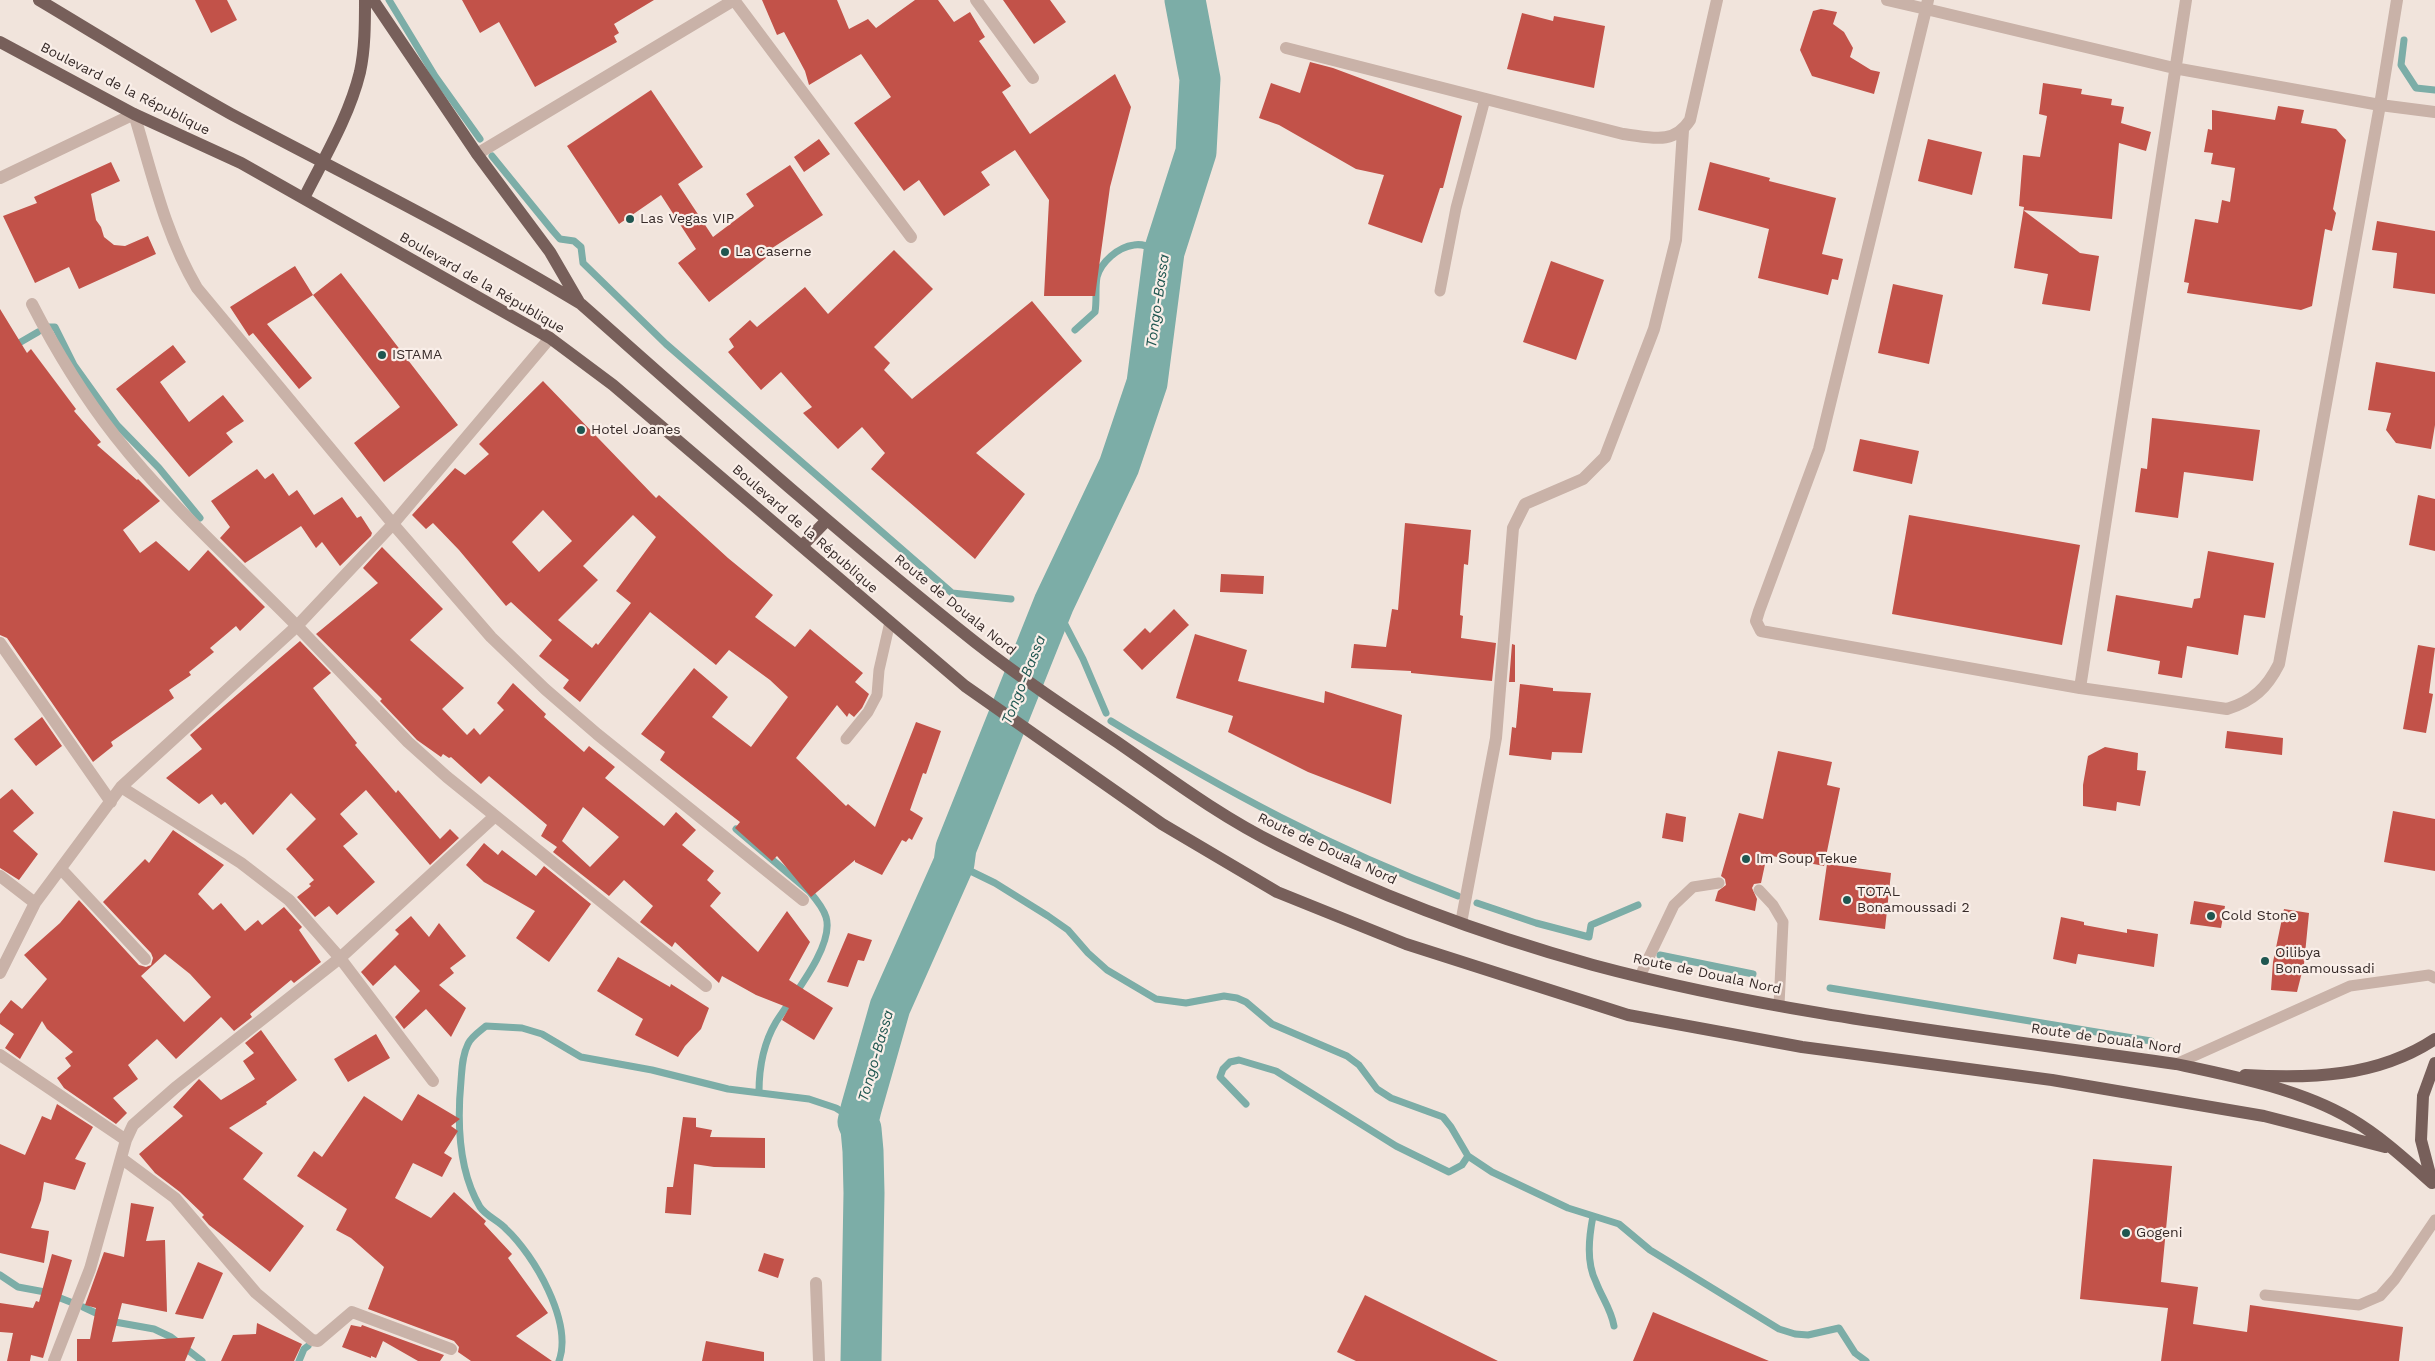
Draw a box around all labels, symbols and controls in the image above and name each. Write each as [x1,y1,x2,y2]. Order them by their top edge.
street label: Boulevard de la République [37,39,213,139]
place label: Las Vegas VIP [640,211,734,227]
marker: Las Vegas VIP [624,213,636,225]
street label: Boulevard de la République [396,229,568,337]
place label: La Caserne [735,244,812,260]
marker: La Caserne [719,246,731,258]
water label: Tongo-Bassa [1143,253,1173,349]
place label: ISTAMA [392,347,442,363]
marker: ISTAMA [376,349,388,361]
place label: Hotel Joanes [591,422,681,438]
marker: Hotel Joanes [575,424,587,436]
street label: Boulevard de la République [729,461,881,597]
street label: Route de Douala Nord [891,551,1019,659]
water label: Tongo-Bassa [998,633,1050,727]
street label: Route de Douala Nord [1255,809,1399,889]
place label: Im Soup Tekue [1756,851,1857,867]
marker: Im Soup Tekue [1740,853,1752,865]
place label: TOTAL Bonamoussadi 2 [1857,884,1970,916]
marker: TOTAL Bonamoussadi 2 [1841,894,1853,906]
place label: Cold Stone [2221,908,2297,924]
marker: Cold Stone [2205,910,2217,922]
place label: Oilibya Bonamoussadi [2275,945,2375,978]
street label: Route de Douala Nord [1631,950,1783,998]
marker: Oilibya Bonamoussadi [2259,955,2271,967]
water label: Tongo-Bassa [854,1008,898,1104]
street label: Route de Douala Nord [2030,1020,2182,1058]
place label: Gogeni [2136,1225,2182,1241]
marker: Gogeni [2120,1227,2132,1239]

